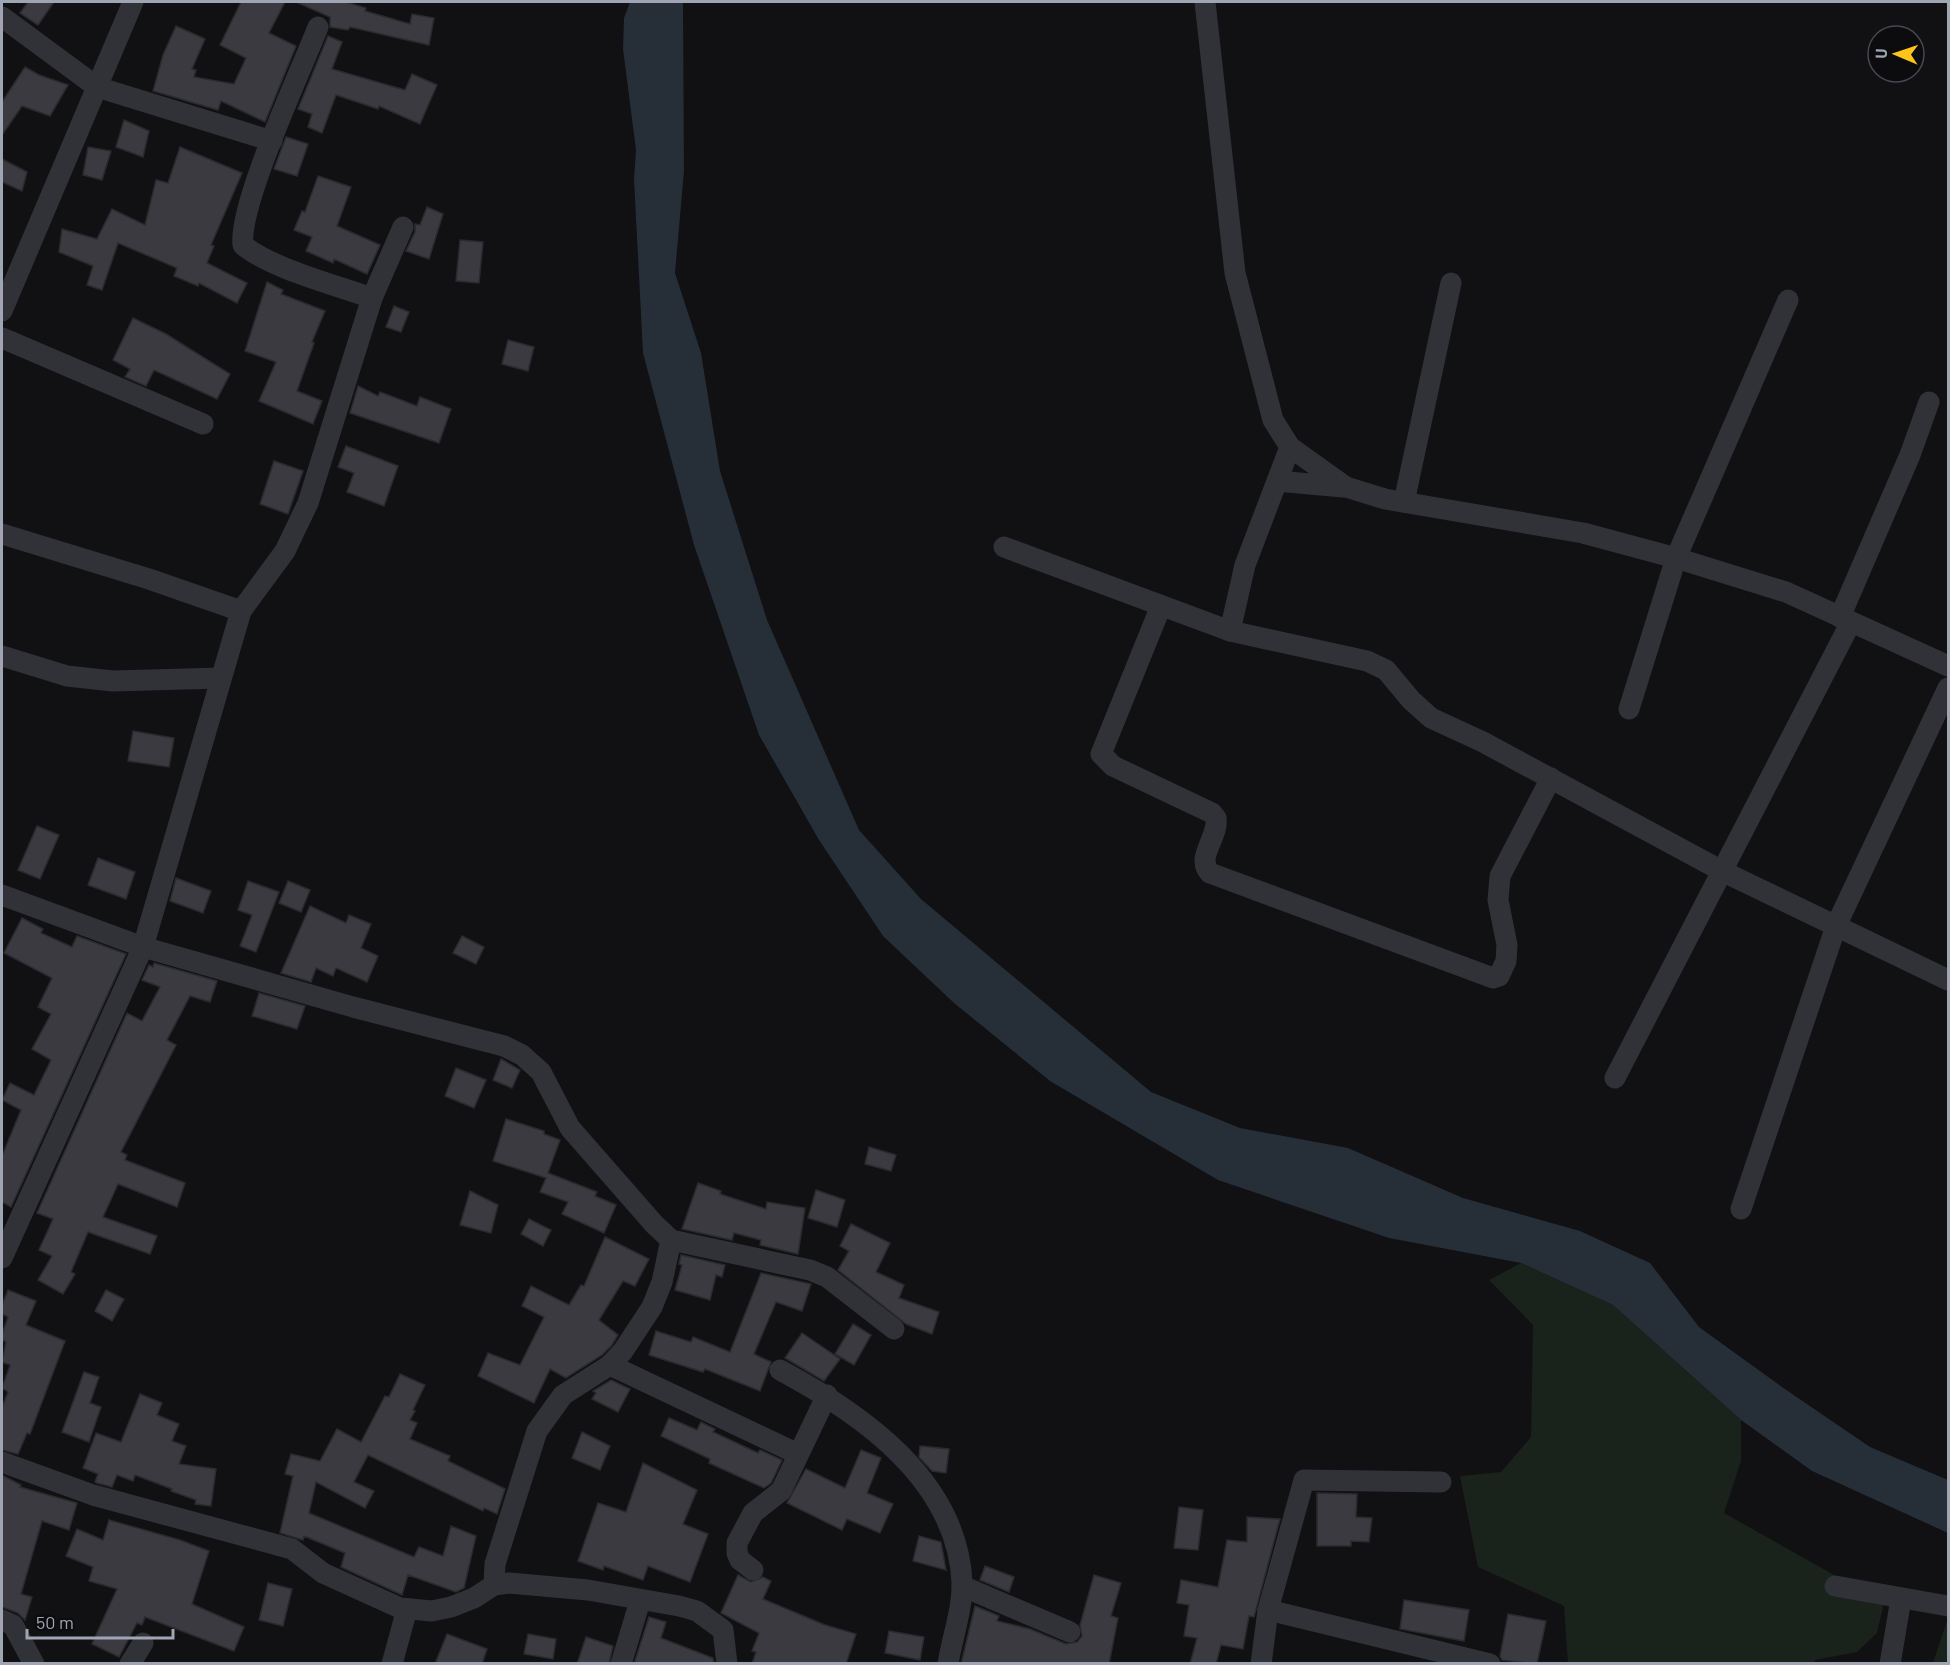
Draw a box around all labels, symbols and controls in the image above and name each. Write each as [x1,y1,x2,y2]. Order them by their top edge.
north arrow [1866,24,1926,84]
text: U [1871,48,1890,59]
scale bar [27,1602,172,1640]
text: 50 m [36,1611,74,1633]

